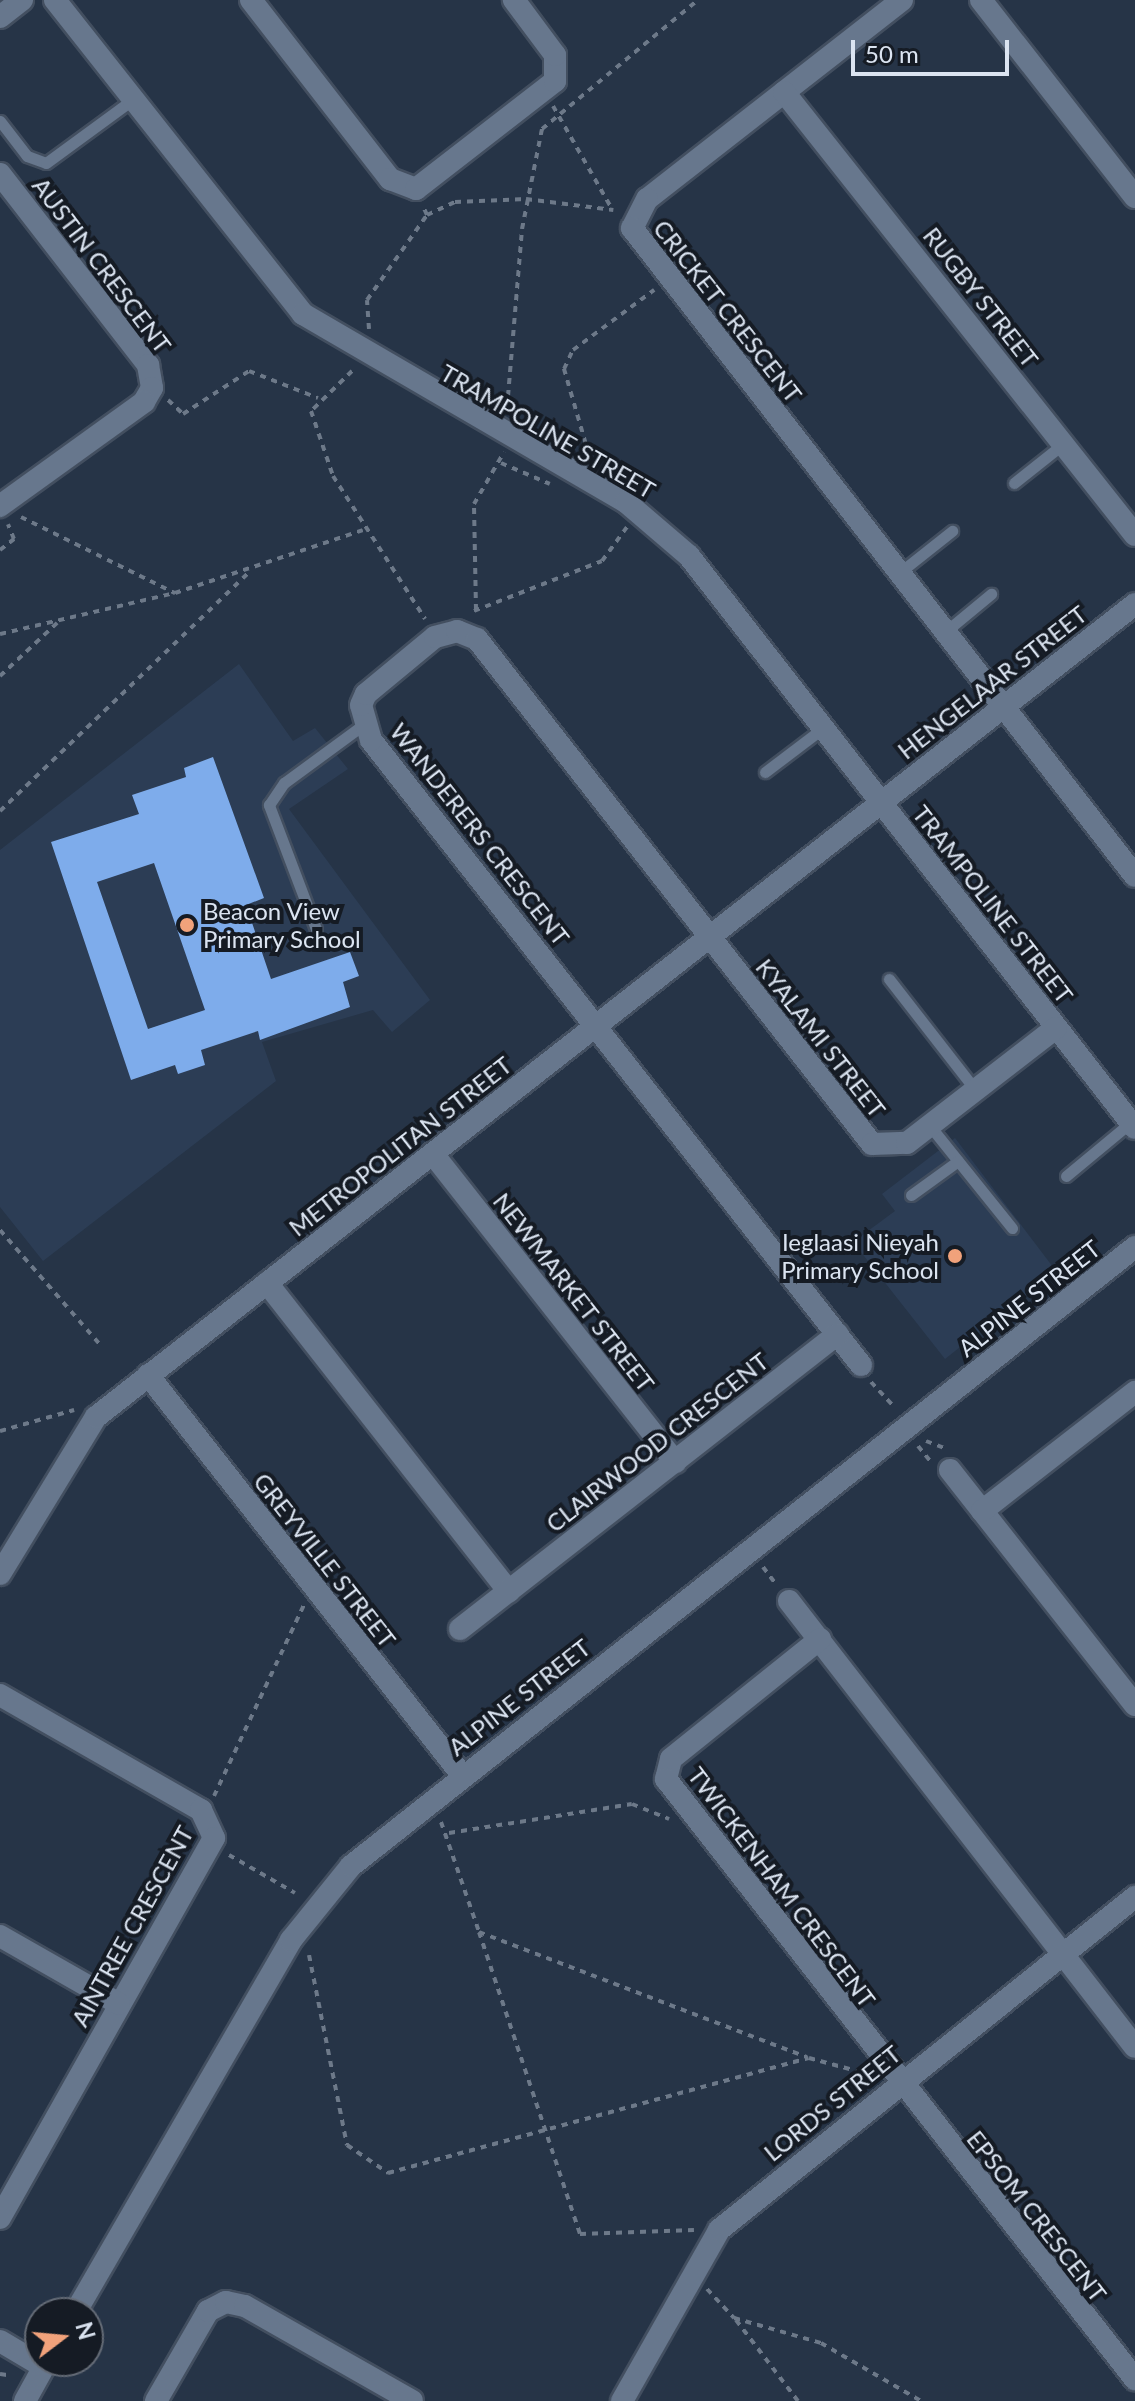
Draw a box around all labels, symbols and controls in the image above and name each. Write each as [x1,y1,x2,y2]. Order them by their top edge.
scale bar [855,24,1013,74]
text: 50 m [865,39,919,68]
street label: AUSTIN CRESCENT [27,172,177,358]
street label: CRICKET CRESCENT [648,214,808,408]
street label: RUGBY STREET [917,221,1045,373]
street label: TRAMPOLINE STREET [436,358,660,504]
street label: HENGELAAR STREET [892,599,1092,765]
street label: WANDERERS CRESCENT [384,717,576,951]
street label: TRAMPOLINE STREET [907,799,1079,1009]
place label: Beacon View Primary School [203,897,361,953]
marker: Beacon View Primary School [178,916,196,934]
street label: KYALAMI STREET [750,953,892,1123]
street label: METROPOLITAN STREET [283,1050,517,1242]
street label: NEWMARKET STREET [487,1187,661,1397]
place label: Ieglaasi Nieyah Primary School [781,1228,939,1284]
street label: ALPINE STREET [952,1234,1106,1362]
marker: Ieglaasi Nieyah Primary School [946,1247,964,1265]
street label: CLAIRWOOD CRESCENT [540,1346,774,1538]
street label: GREYVILLE STREET [248,1467,402,1653]
street label: ALPINE STREET [442,1633,596,1761]
street label: TWICKENHAM CRESCENT [682,1761,882,2013]
street label: AINTREE CRESCENT [65,1821,199,2031]
street label: LORDS STREET [758,2039,906,2167]
street label: EPSOM CRESCENT [961,2125,1113,2307]
north arrow [24,2297,104,2377]
text: N [70,2319,101,2343]

